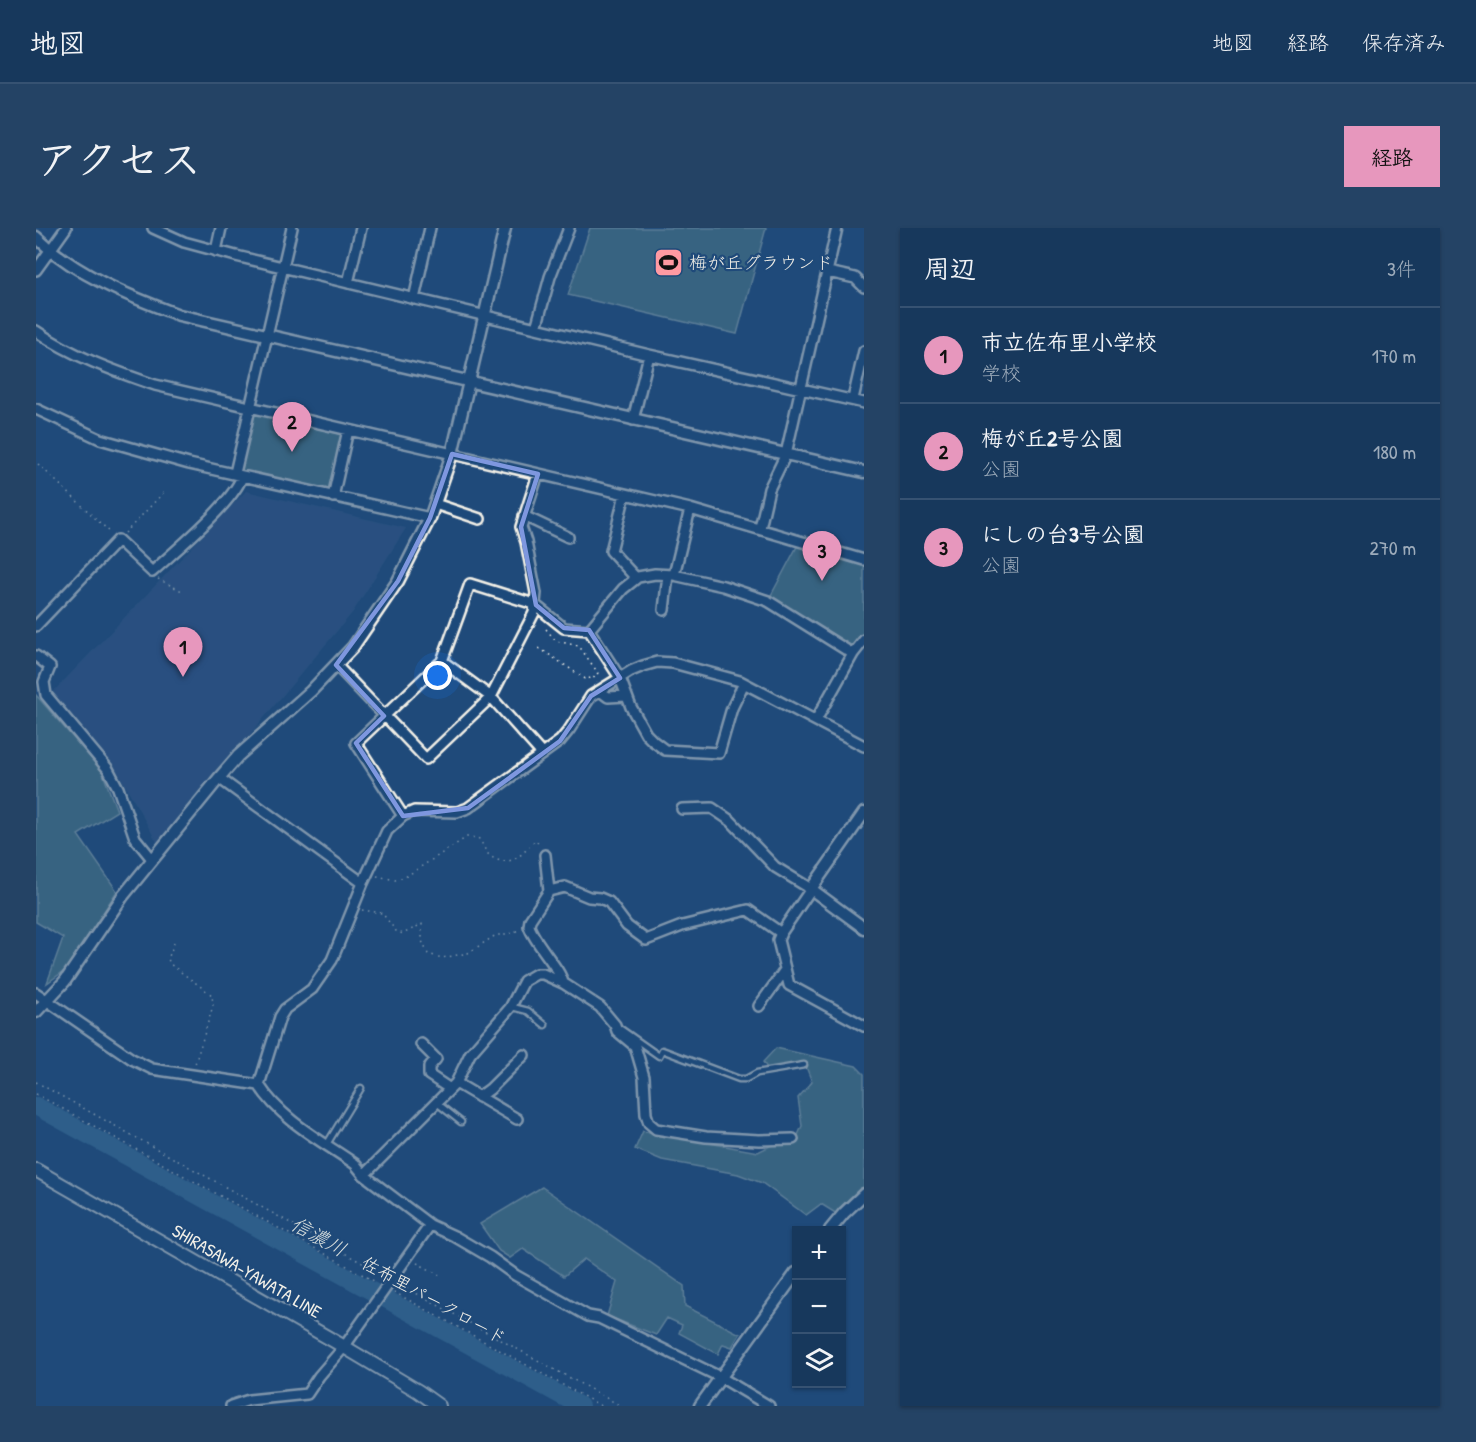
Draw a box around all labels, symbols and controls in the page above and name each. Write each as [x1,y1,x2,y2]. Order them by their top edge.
text: 地図 [30,24,86,62]
text: 地図 [1212,28,1254,57]
text: 経路 [1287,28,1329,57]
text: 保存済み [1362,28,1446,57]
button: 経路 [1344,126,1440,187]
text: アクセス [36,130,201,187]
sports icon: 梅が丘グラウンド [652,246,684,278]
place label: 梅が丘グラウンド [689,250,833,275]
text: 周辺 [924,251,976,286]
text: 3件 [1387,255,1416,282]
text: 市立佐布里小学校 [981,327,1157,357]
text: 1 [940,342,947,369]
text: 170 m [1372,342,1416,369]
text: 学校 [981,359,1021,386]
pin: 2 [272,402,312,452]
text: 梅が丘2号公園 [981,423,1123,453]
text: 2 [939,438,948,465]
text: 180 m [1373,438,1416,465]
text: 公園 [981,455,1021,482]
text: にしの台3号公園 [981,519,1145,549]
pin: 3 [802,532,842,581]
text: 3 [939,534,948,561]
text: 270 m [1370,534,1416,561]
text: 公園 [981,551,1021,578]
pin: 1 [164,628,202,677]
your location [423,661,452,690]
water label: 信濃川 [286,1210,352,1262]
street label: SHIRASAWA-YAWATA LINE [168,1218,326,1324]
map controls [792,1226,846,1388]
button: + [792,1226,846,1280]
street label: 佐布里パークロード [357,1250,511,1350]
button: − [792,1280,846,1334]
button: layers [792,1334,846,1388]

